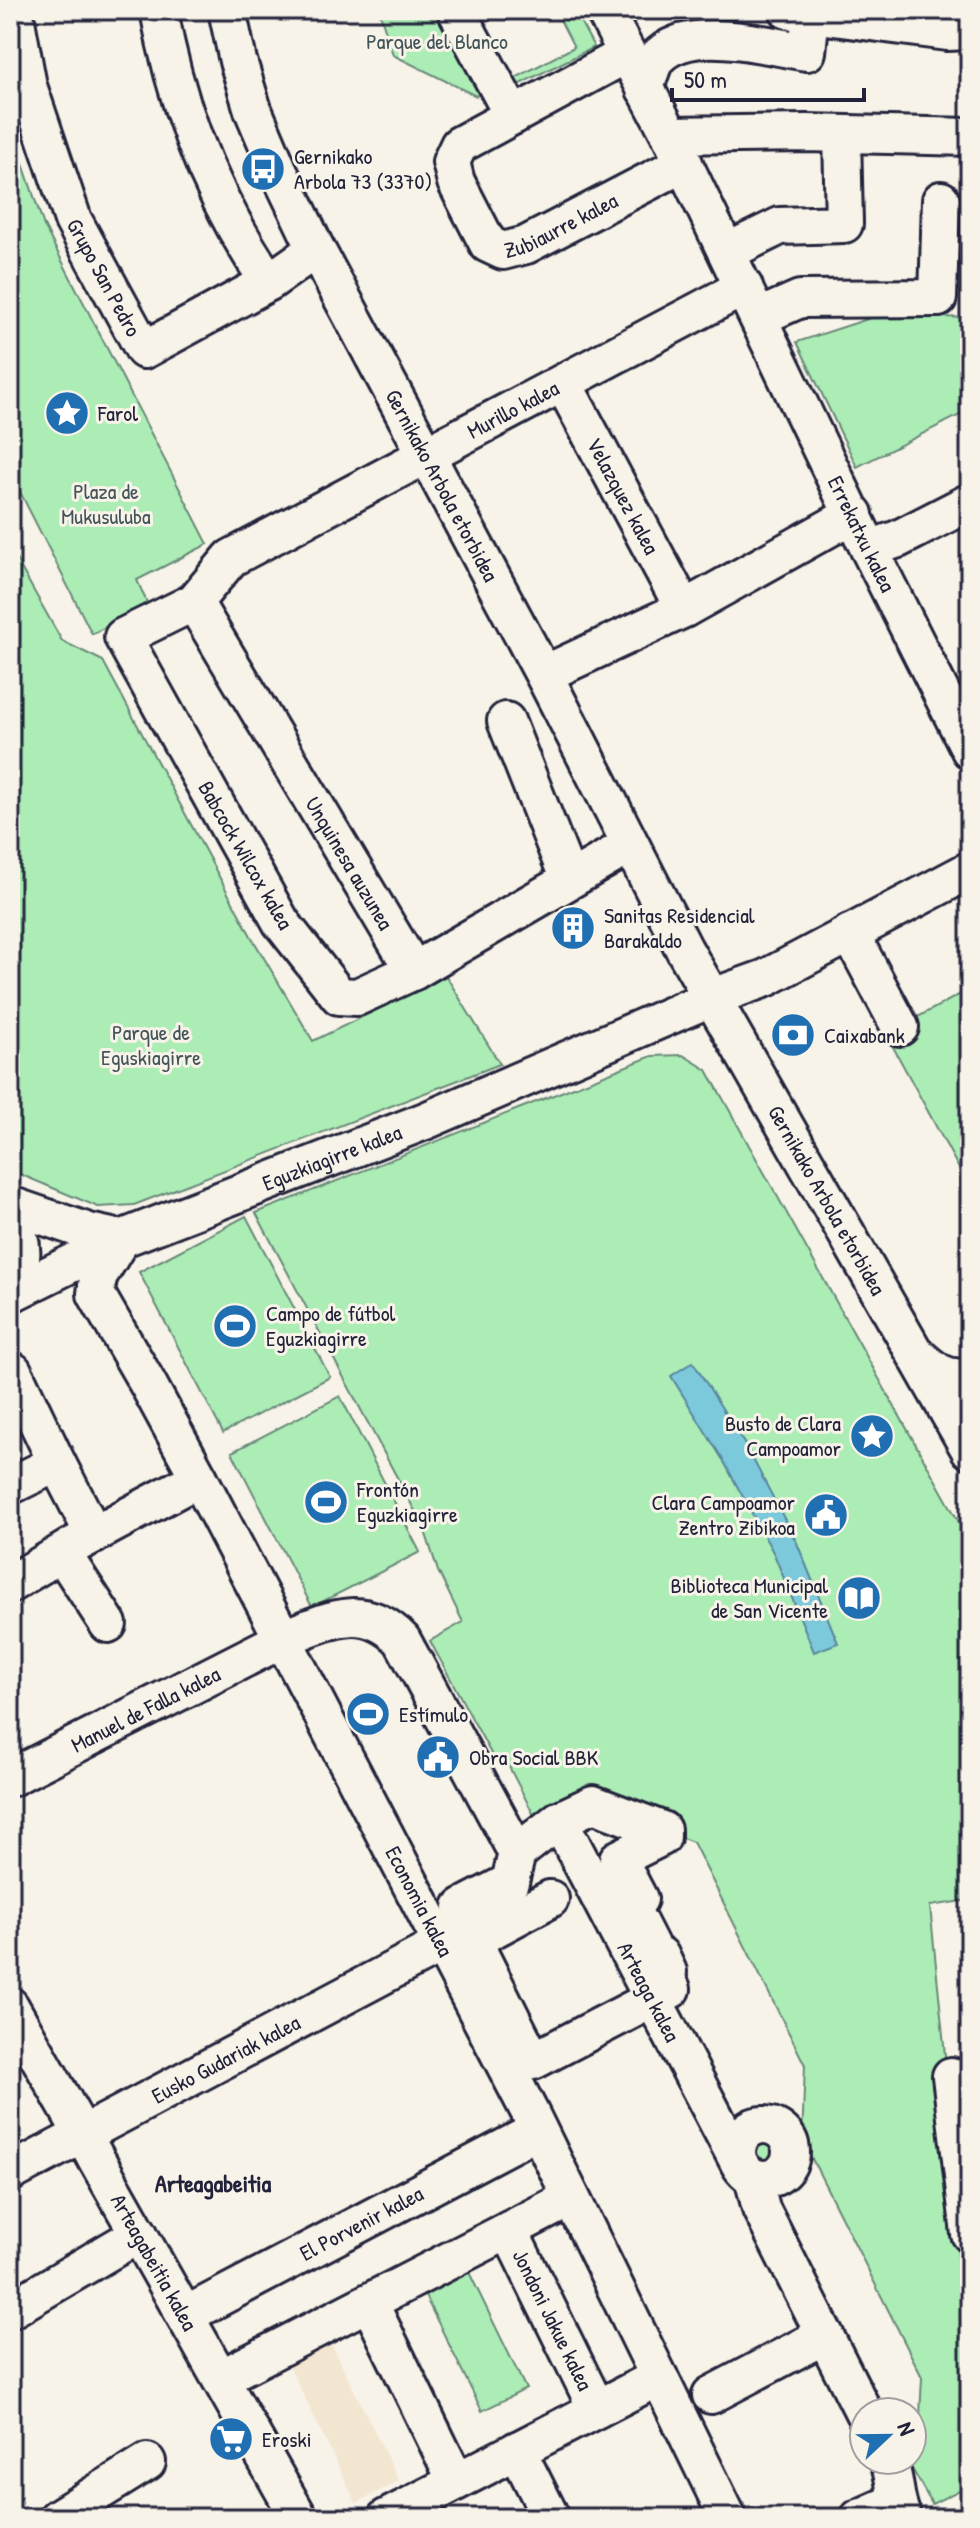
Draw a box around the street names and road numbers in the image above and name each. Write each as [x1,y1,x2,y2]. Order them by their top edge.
street label: Zubiaurre kalea [501,185,623,265]
street label: Grupo San Pedro [60,213,149,342]
street label: Murillo kalea [462,372,564,446]
street label: Gernikako Arbola etorbidea [379,384,506,587]
street label: Velazquez kalea [580,432,667,560]
street label: Errekatxu kalea [821,471,903,597]
street label: Babcock Wilcox kalea [191,775,301,935]
street label: Unquinesa auzunea [298,791,401,935]
street label: Gernikako Arbola etorbidea [761,1100,894,1301]
street label: Eguzkiagirre kalea [258,1116,406,1198]
street label: Manuel de Falla kalea [66,1658,226,1760]
street label: Economia kalea [378,1841,461,1962]
street label: Arteaga kalea [611,1937,688,2047]
street label: Eusko Gudariak kalea [146,2007,305,2110]
street label: El Porvenir kalea [294,2178,429,2268]
street label: Arteagabeitia kalea [104,2188,205,2336]
street label: Jondoni Jakue kalea [506,2244,601,2396]

